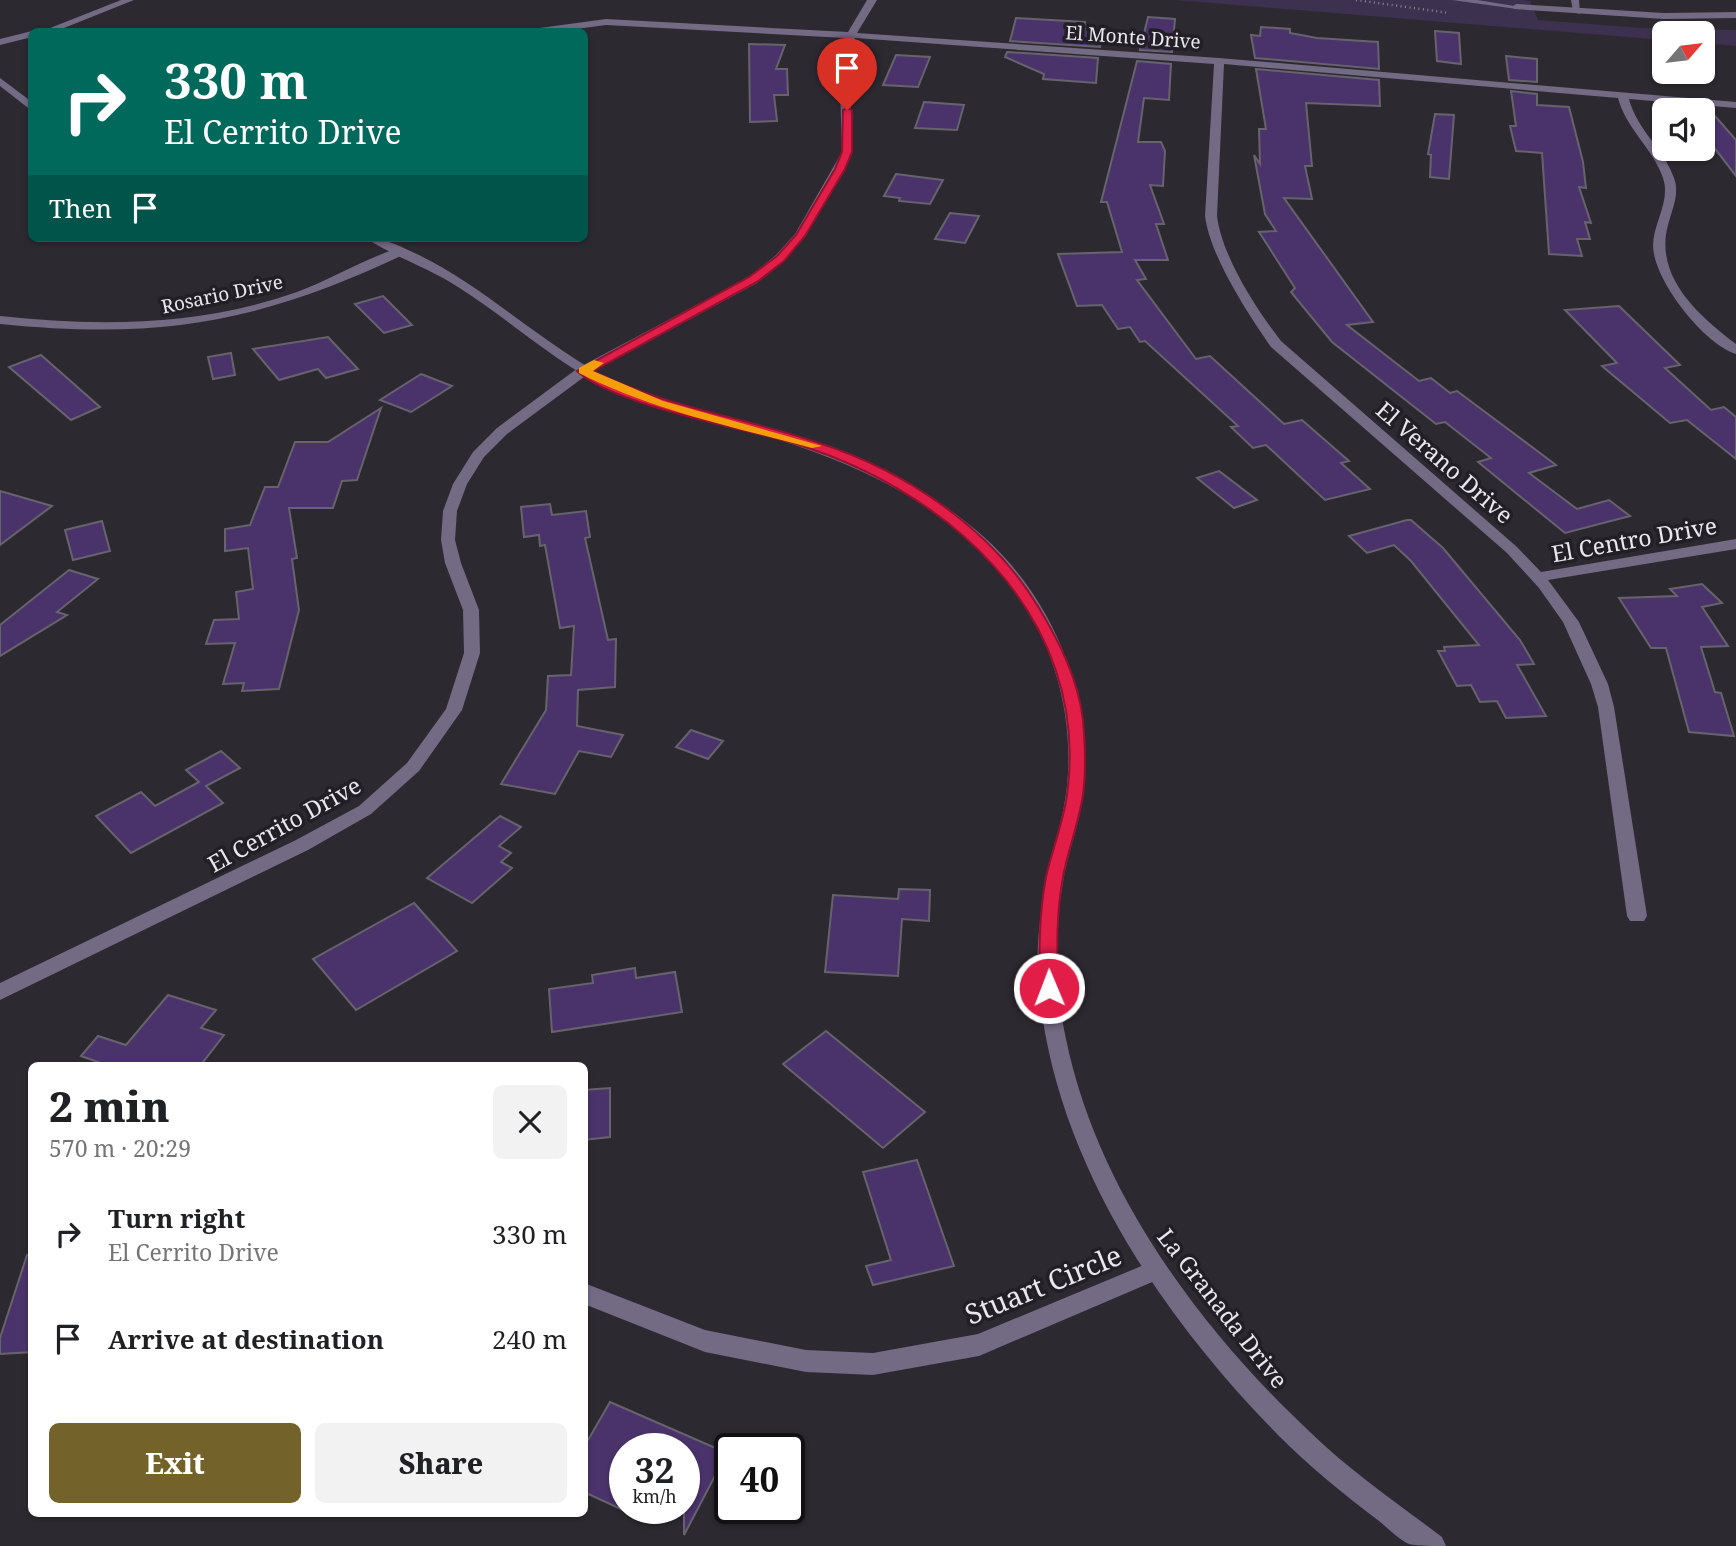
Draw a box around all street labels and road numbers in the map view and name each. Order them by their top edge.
street label: El Monte Drive [1065,19,1201,55]
street label: Rosario Drive [159,268,285,320]
street label: El Verano Drive [1370,394,1520,530]
street label: El Centro Drive [1549,509,1719,569]
street label: El Cerrito Drive [202,769,366,879]
street label: La Granada Drive [1151,1222,1295,1394]
street label: Stuart Circle [959,1235,1127,1333]

